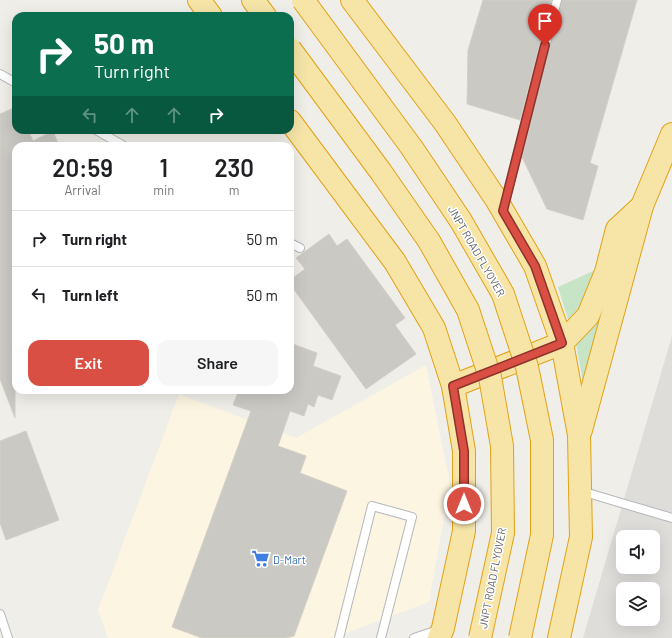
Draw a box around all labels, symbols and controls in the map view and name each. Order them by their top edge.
pin [528,4,562,45]
icon: arrive [534,10,556,32]
text: 50 m [94,26,154,60]
icon: right [28,28,80,80]
text: Turn right [94,60,170,82]
icon: left [79,104,101,126]
icon: ahead [121,104,143,126]
icon: ahead [163,104,185,126]
icon: right [205,104,227,126]
text: 20:59 [52,153,113,182]
text: 1 [159,153,168,182]
text: 230 [214,153,254,182]
text: Arrival [64,182,101,198]
text: min [153,182,174,198]
text: m [229,182,239,198]
street label: JNPT ROAD FLYOVER [446,203,508,299]
icon: right [28,228,50,250]
text: Turn right [62,230,127,248]
text: 50 m [246,230,278,248]
icon: left [28,284,50,306]
text: Turn left [62,286,118,304]
text: 50 m [246,286,278,304]
button: Exit [28,340,149,386]
button: Share [157,340,278,386]
position arrow [443,483,485,525]
street label: JNPT ROAD FLYOVER [476,526,508,630]
map controls [616,530,660,626]
button: sound [616,530,660,574]
supermarket icon: D-Mart [250,549,270,569]
place label: D-Mart [273,553,306,566]
button: layers [616,582,660,626]

